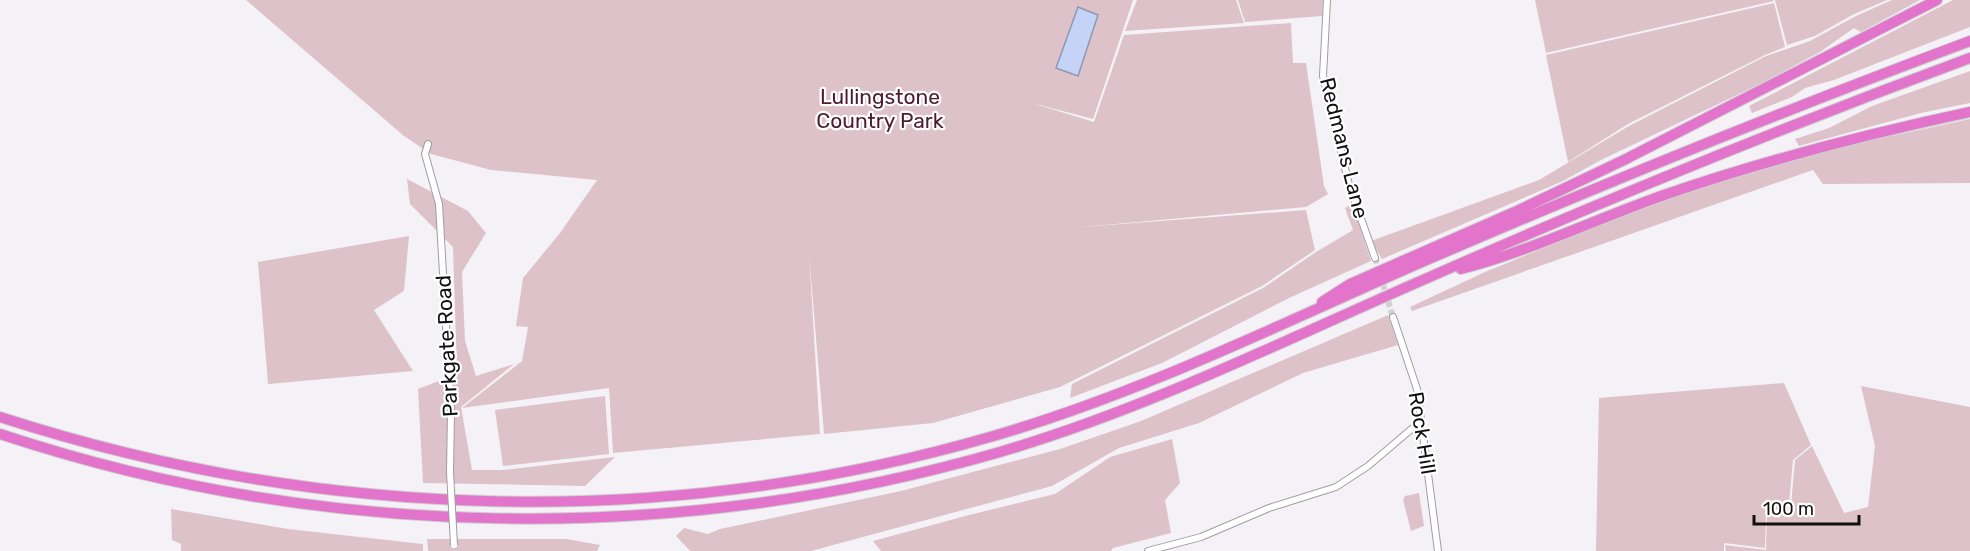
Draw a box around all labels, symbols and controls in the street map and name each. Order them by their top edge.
street label: Redmans Lane [1315,75,1374,221]
park label: Lullingstone Country Park [816,84,944,133]
street label: Parkgate Road [430,274,463,418]
street label: Rock Hill [1404,390,1441,476]
scale bar [1754,488,1859,526]
text: 100 m [1763,498,1814,520]

